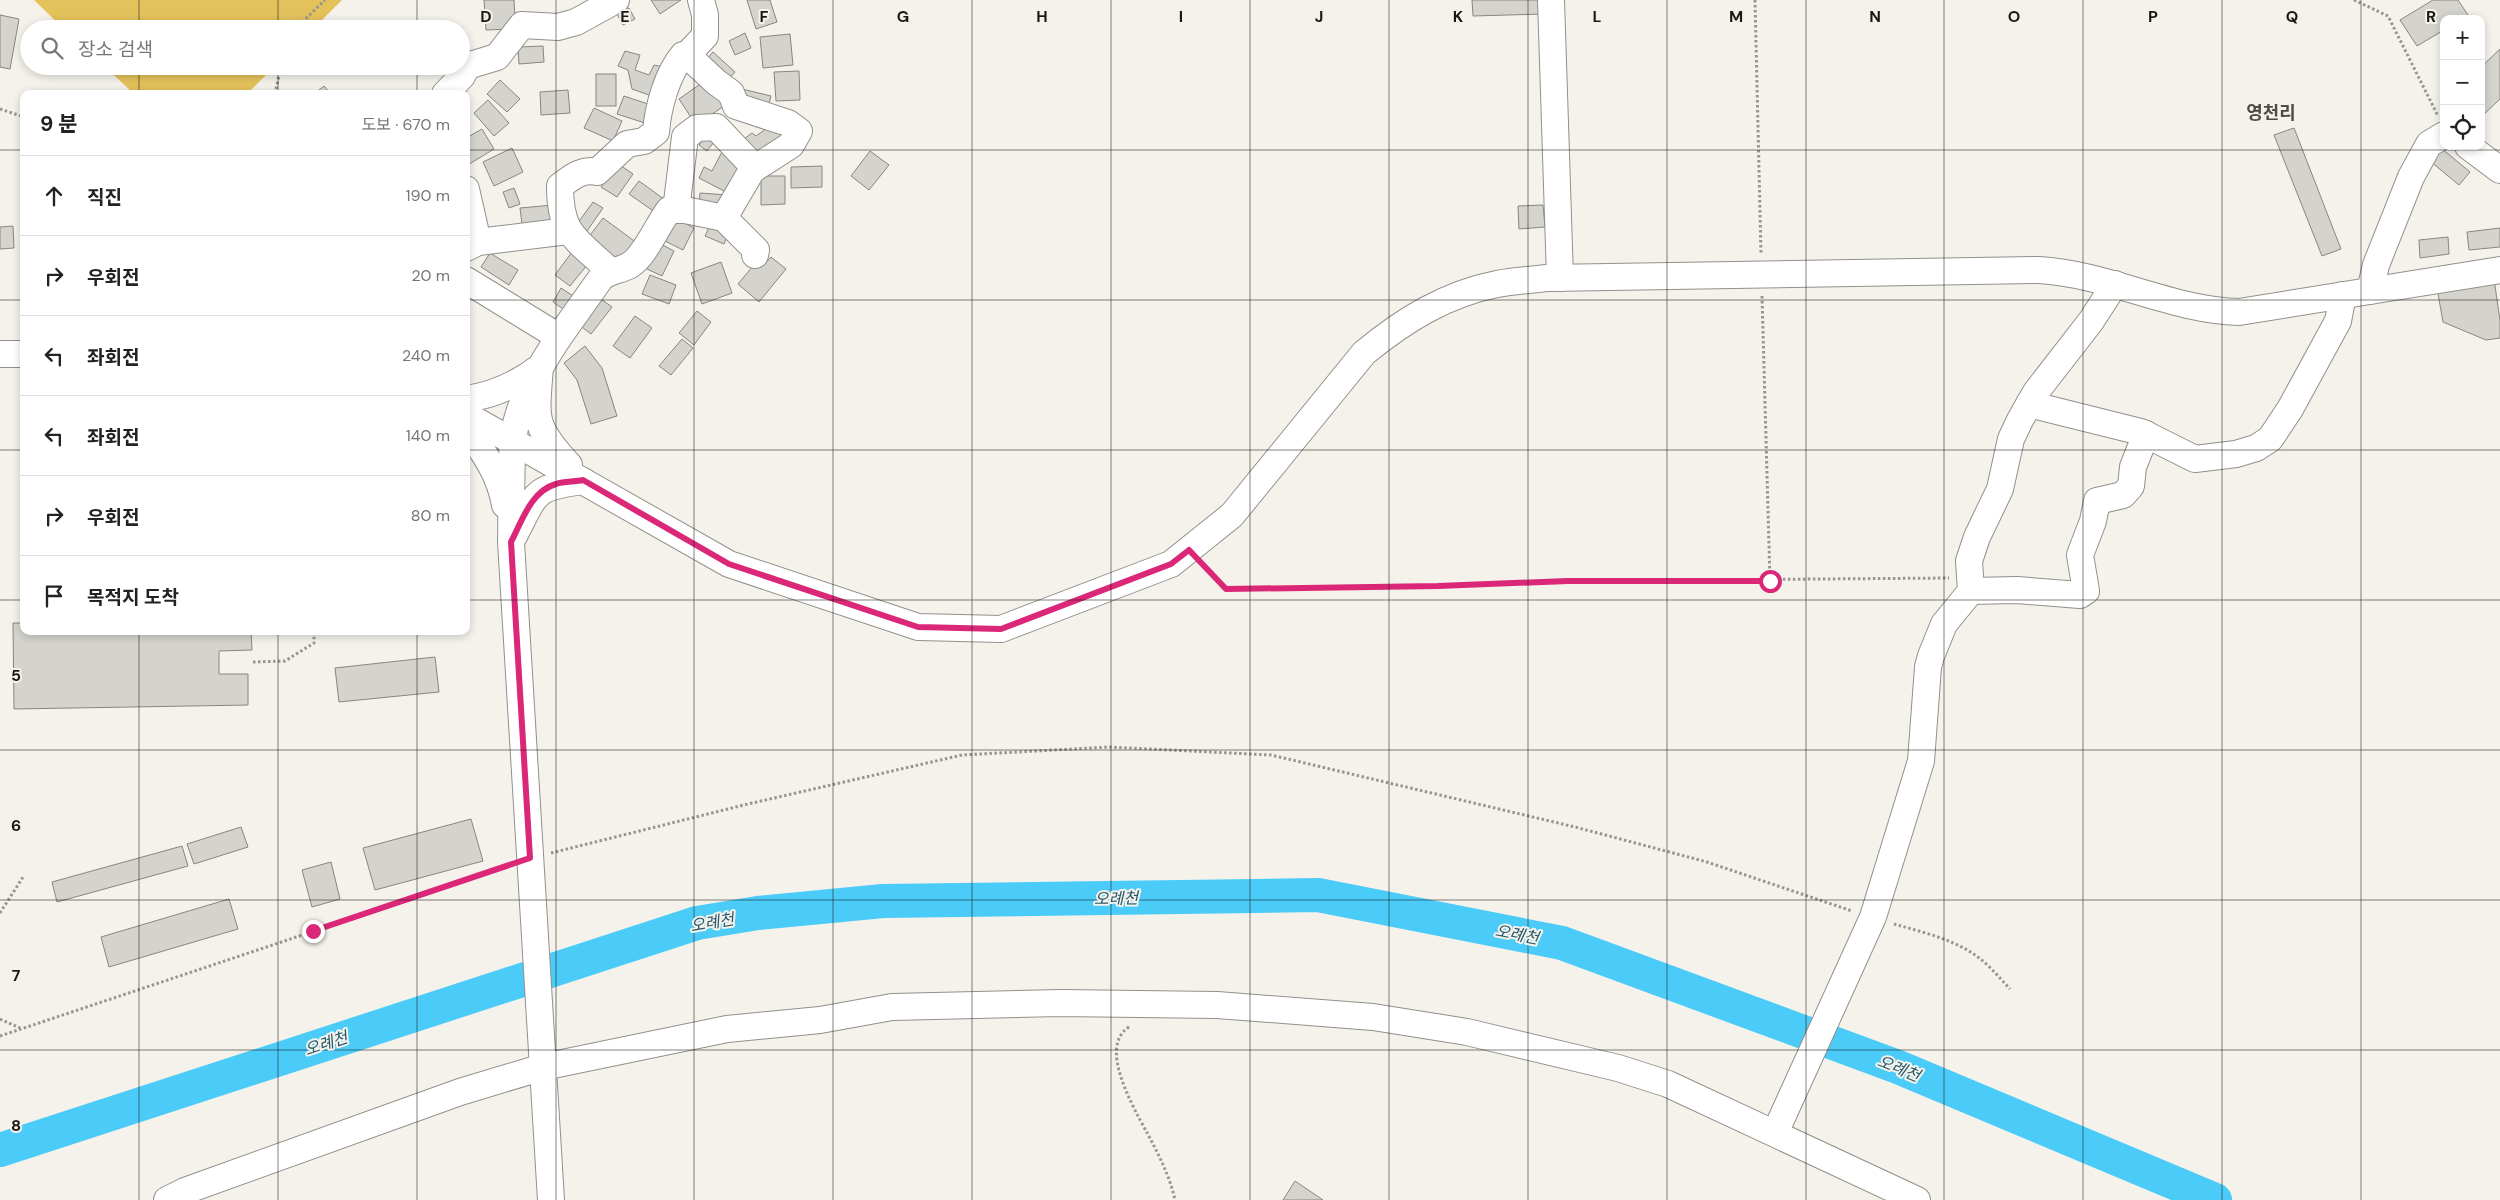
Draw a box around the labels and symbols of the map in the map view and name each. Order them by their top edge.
text: D [480,6,492,27]
text: E [620,6,630,27]
text: F [760,6,769,27]
text: G [897,6,909,27]
text: H [1036,6,1048,27]
text: I [1179,6,1183,27]
text: J [1315,6,1323,27]
text: K [1453,6,1464,27]
text: L [1593,6,1602,27]
text: M [1729,6,1743,27]
text: N [1869,6,1881,27]
text: O [2008,6,2020,27]
text: P [2148,6,2158,27]
text: Q [2286,6,2298,27]
text: R [2426,6,2436,27]
district label: 영천리 [2246,101,2296,125]
route start [1759,570,1782,593]
text: 5 [11,665,21,686]
text: 6 [11,815,21,836]
water label: 오례천 [1094,888,1141,909]
water label: 오례천 [689,908,738,937]
route end [302,920,325,943]
water label: 오례천 [1493,920,1543,949]
text: 7 [12,965,21,986]
water label: 오례천 [302,1026,353,1060]
water label: 오례천 [1874,1050,1925,1087]
text: 8 [11,1115,21,1136]

